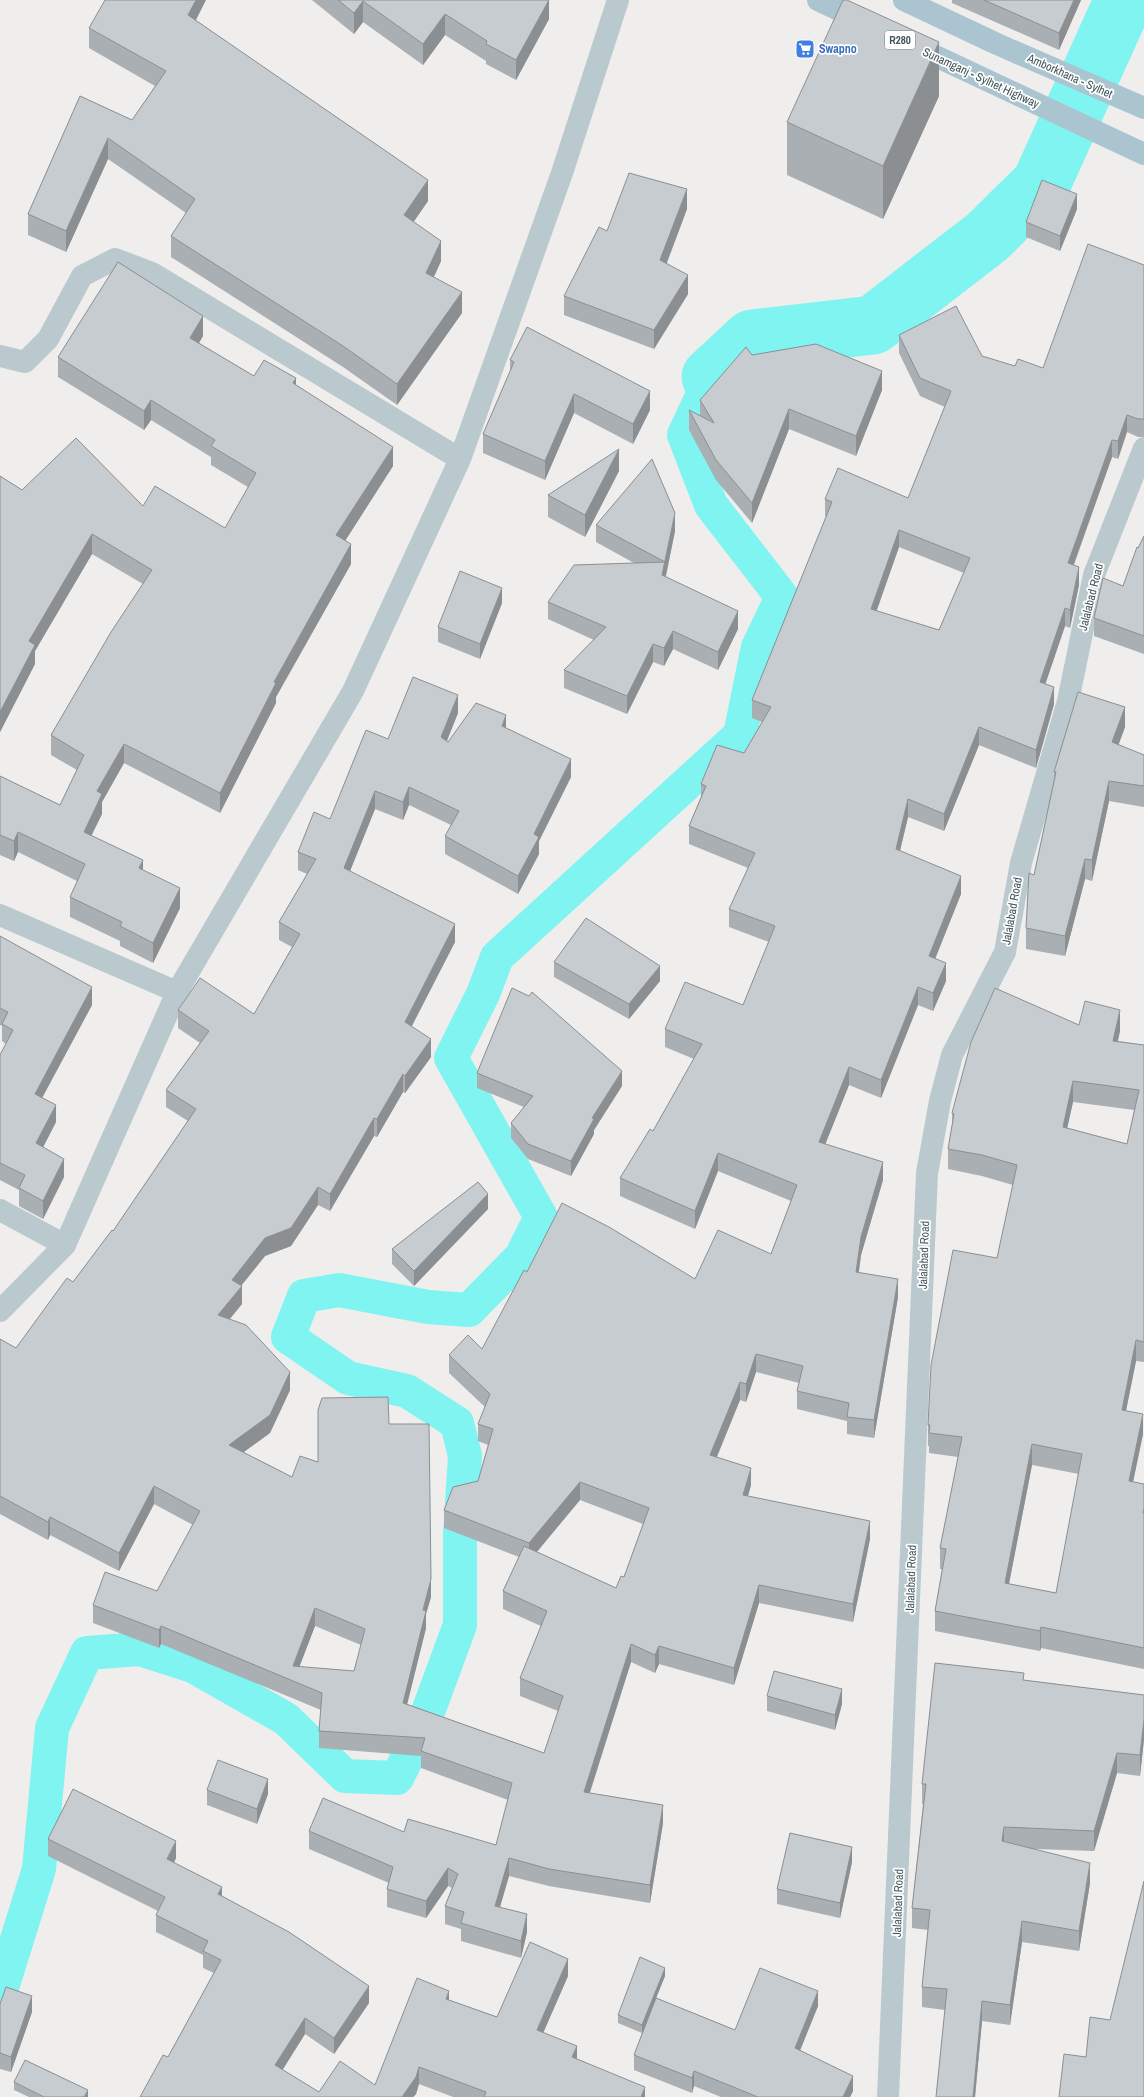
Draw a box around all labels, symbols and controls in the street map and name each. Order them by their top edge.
road number: R280 [885,31,915,49]
supermarket icon: Swapno [794,38,816,60]
place label: Swapno [819,41,857,57]
street label: Sunamganj - Sylhet Highway [920,44,1042,112]
street label: Amborkhana - Sylhet [1024,50,1115,102]
street label: Jalalabad Road [1075,562,1107,632]
street label: Jalalabad Road [998,876,1026,946]
street label: Jalalabad Road [915,1221,933,1289]
street label: Jalalabad Road [902,1545,920,1613]
street label: Jalalabad Road [889,1869,907,1937]

